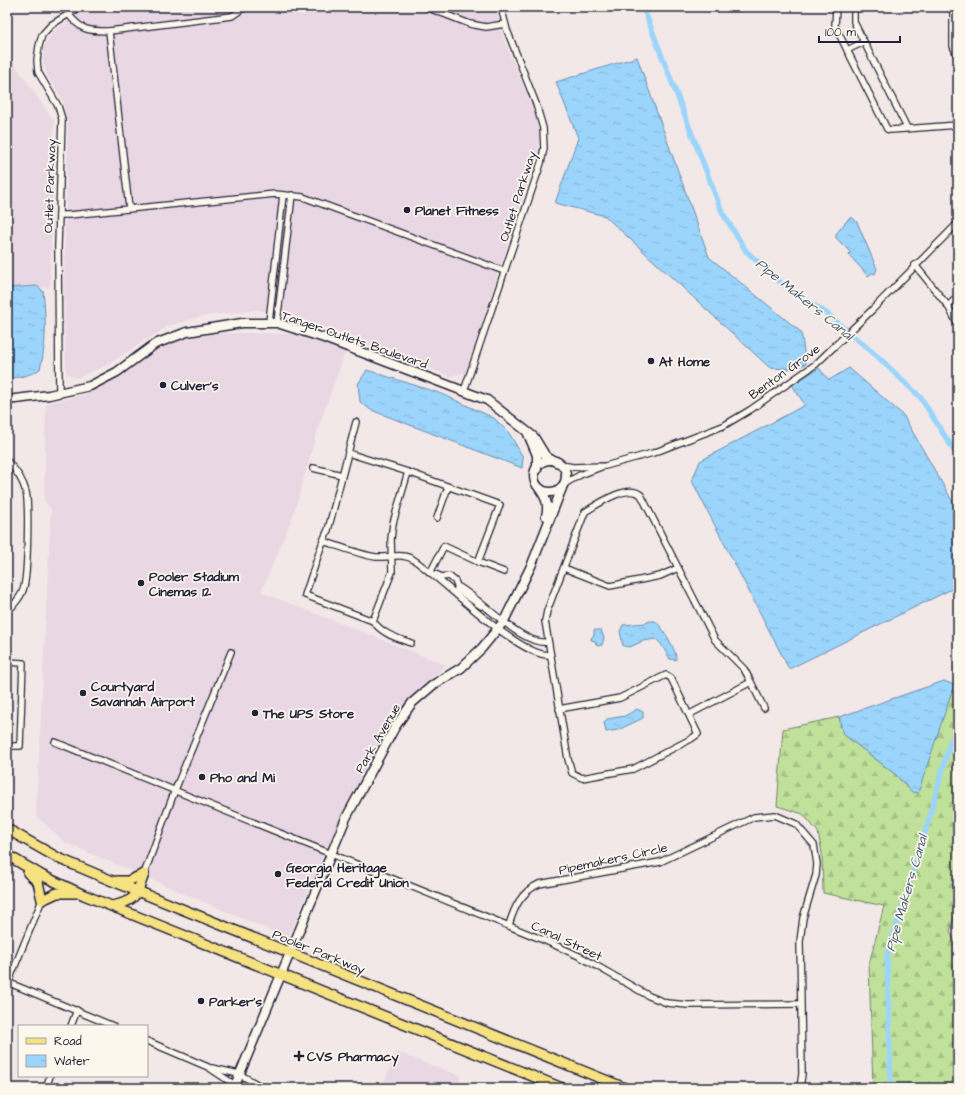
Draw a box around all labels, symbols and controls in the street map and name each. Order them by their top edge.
scale bar [819,18,900,44]
text: 100 m [825,24,856,41]
street label: Outlet Parkway [39,139,62,234]
street label: Outlet Parkway [495,149,542,244]
place label: Planet Fitness [415,202,499,220]
marker: Planet Fitness [402,205,412,215]
water label: Pipe Makers Canal [751,254,859,347]
street label: Tanger Outlets Boulevard [279,306,430,374]
street label: Benton Grove [745,340,824,404]
place label: At Home [659,353,710,371]
marker: At Home [646,356,656,366]
place label: Culver's [171,377,219,395]
marker: Culver's [158,380,168,390]
place label: Pooler Stadium Cinemas 12 [149,568,240,601]
marker: Pooler Stadium Cinemas 12 [136,578,146,588]
place label: Courtyard Savannah Airport [90,678,196,712]
marker: Courtyard Savannah Airport [78,688,88,698]
street label: Park Avenue [351,700,405,777]
place label: The UPS Store [262,705,354,723]
marker: The UPS Store [250,708,260,718]
place label: Pho and Mi [210,769,276,787]
marker: Pho and Mi [197,772,207,782]
water label: Pipe Makers Canal [881,831,934,954]
street label: Pipemakers Circle [557,839,669,879]
place label: Georgia Heritage Federal Credit Union [286,859,409,892]
marker: Georgia Heritage Federal Credit Union [273,869,283,879]
street label: Canal Street [528,917,606,965]
street label: Pooler Parkway [269,925,368,980]
place label: Parker's [209,993,262,1011]
marker: Parker's [196,996,206,1006]
legend [18,1025,148,1077]
text: Road [54,1033,82,1050]
place label: CVS Pharmacy [307,1048,399,1067]
marker: CVS Pharmacy [294,1051,304,1061]
text: Water [54,1053,90,1070]

